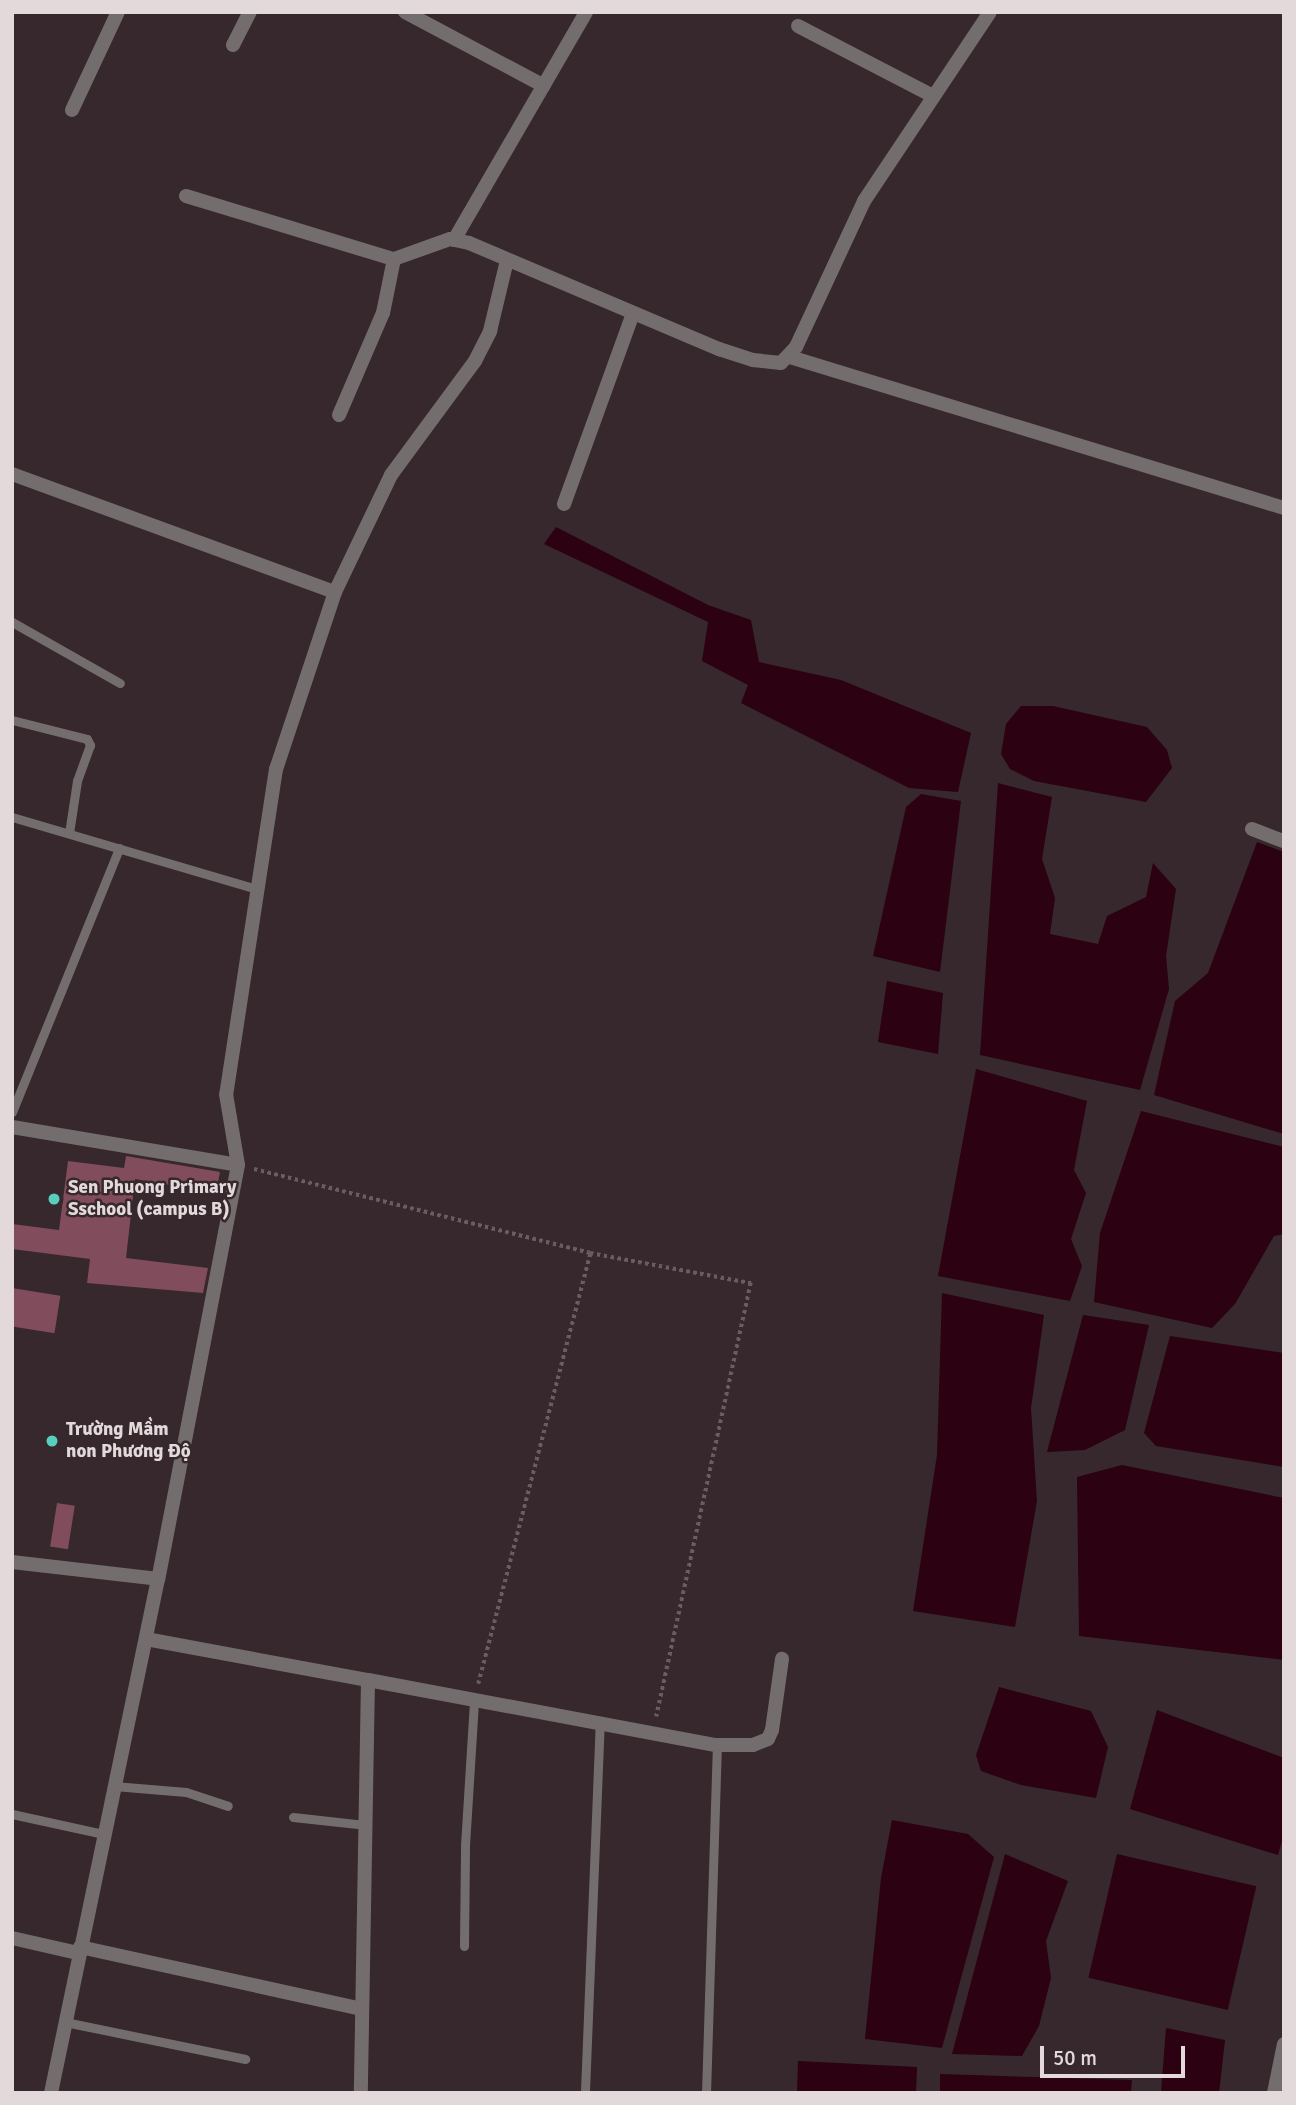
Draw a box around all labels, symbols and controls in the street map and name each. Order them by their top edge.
place label: Sen Phuong Primary Sschool (campus B) [68,1177,236,1221]
marker: Sen Phuong Primary Sschool (campus B) [46,1191,62,1207]
place label: Trường Mầm non Phương Độ [66,1419,191,1463]
marker: Trường Mầm non Phương Độ [44,1433,60,1449]
scale bar [1044,2032,1189,2076]
text: 50 m [1053,2045,1097,2071]

